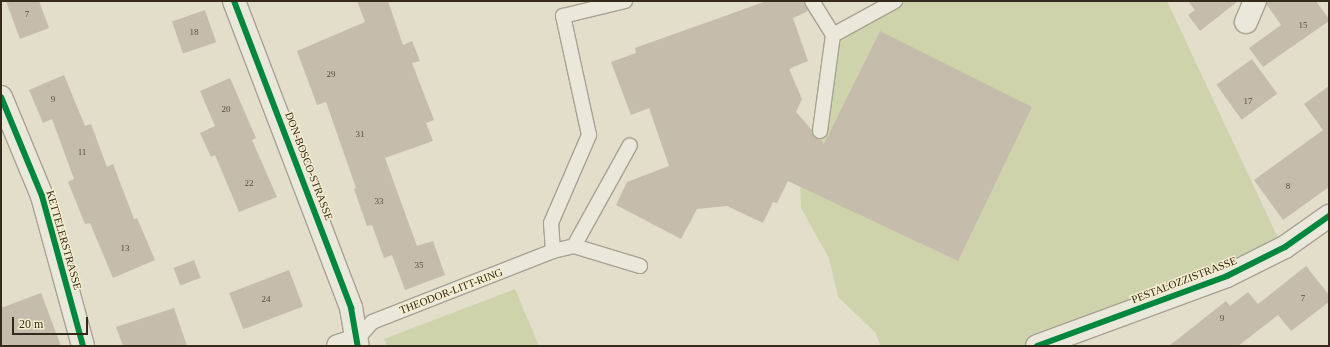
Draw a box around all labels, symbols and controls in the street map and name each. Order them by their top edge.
house number: 7 [25,9,29,19]
house number: 15 [1298,20,1308,30]
house number: 18 [190,27,198,37]
house number: 29 [326,69,336,79]
house number: 9 [51,94,55,104]
house number: 17 [1244,96,1252,106]
house number: 20 [222,104,230,114]
street label: DON-BOSCO-STRASSE [282,110,336,222]
house number: 31 [356,129,364,139]
house number: 11 [78,147,86,157]
house number: 22 [244,178,254,188]
house number: 8 [1286,181,1290,191]
street label: KETTELERSTRASSE [44,189,84,291]
house number: 33 [374,196,384,206]
house number: 13 [120,243,130,253]
street label: PESTALOZZISTRASSE [1130,254,1238,306]
house number: 35 [414,260,424,270]
street label: THEODOR-LITT-RING [397,265,505,317]
house number: 7 [1301,293,1305,303]
house number: 24 [262,294,270,304]
scale bar [14,309,90,335]
house number: 9 [1220,313,1224,323]
text: 20 m [19,317,43,331]

